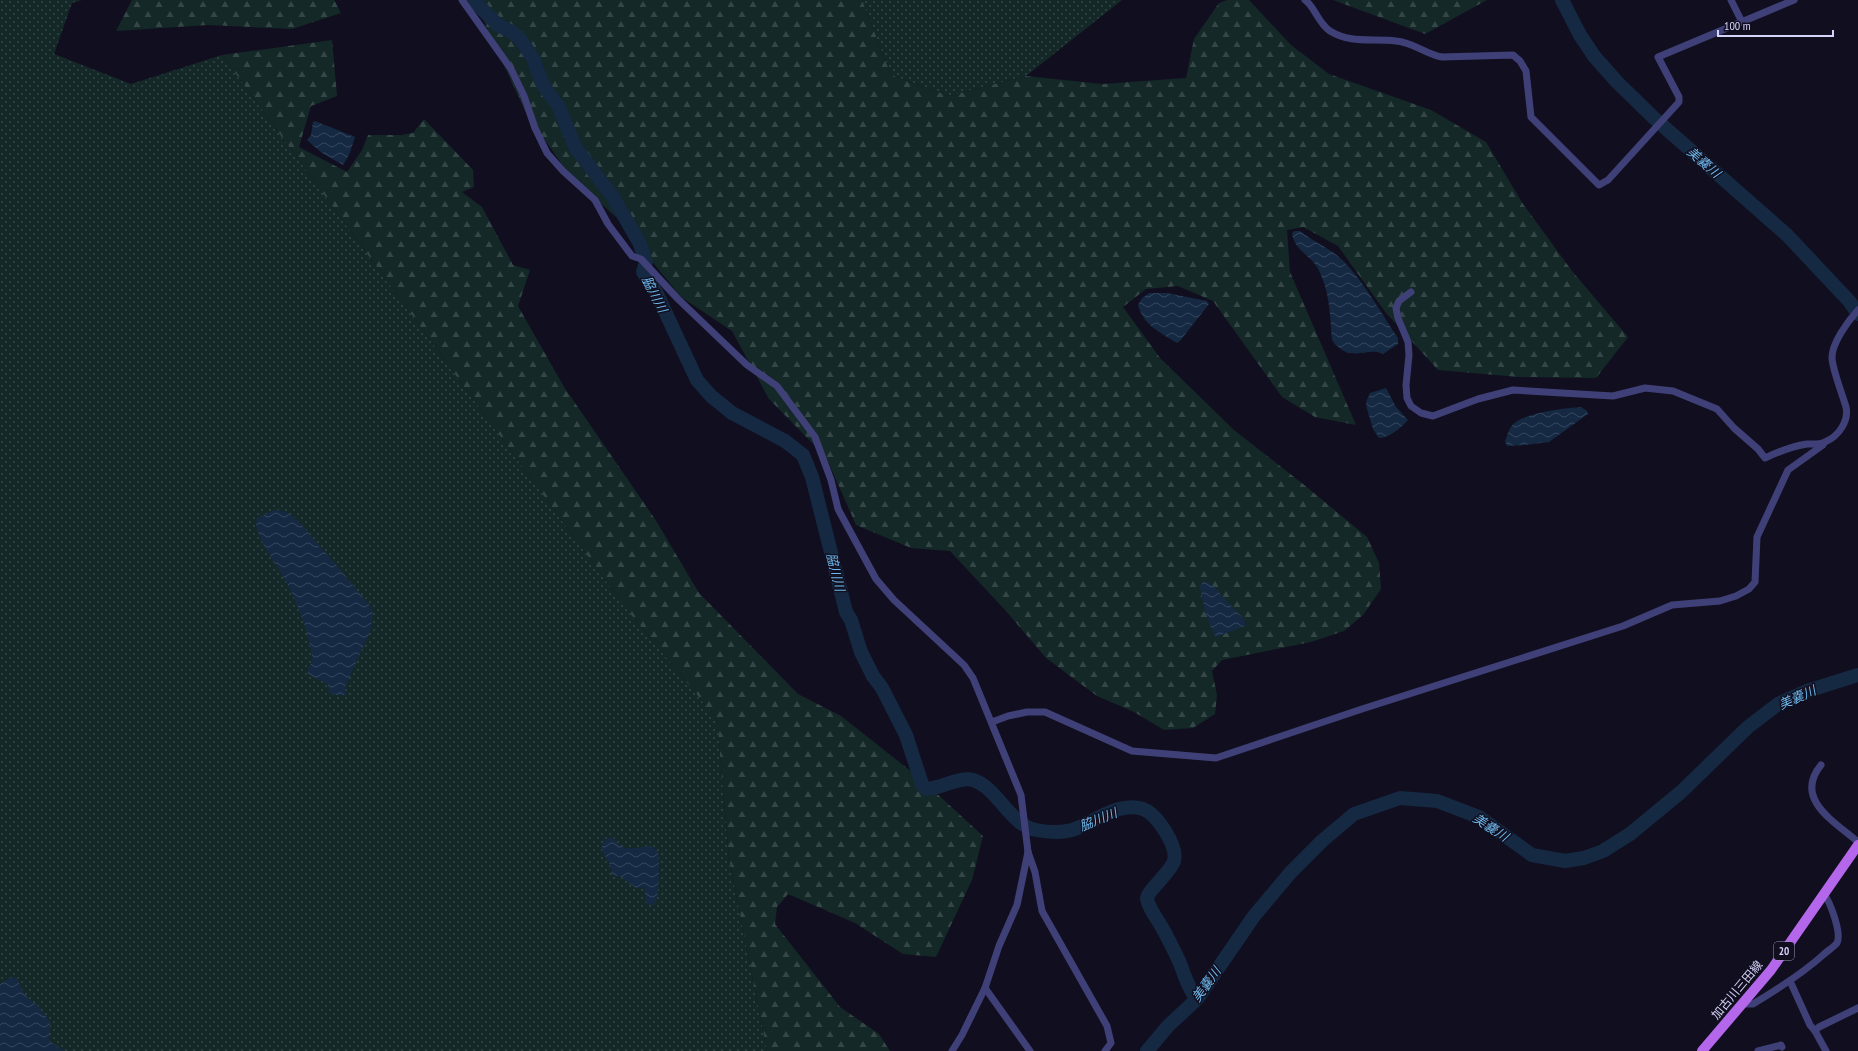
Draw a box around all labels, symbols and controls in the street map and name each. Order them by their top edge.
scale bar [1718,12,1833,38]
text: 100 m [1724,18,1751,33]
water label: 美嚢川 [1683,143,1725,183]
water label: 脇川川 [638,273,672,317]
water label: 脇川川 [823,551,849,595]
water label: 美嚢川 [1776,681,1820,713]
water label: 脇川川 [1077,804,1121,835]
water label: 美嚢川 [1470,810,1513,846]
road number: 20 [1774,942,1794,960]
street label: 加古川三田線 [1708,957,1766,1022]
water label: 美嚢川 [1188,962,1226,1005]

